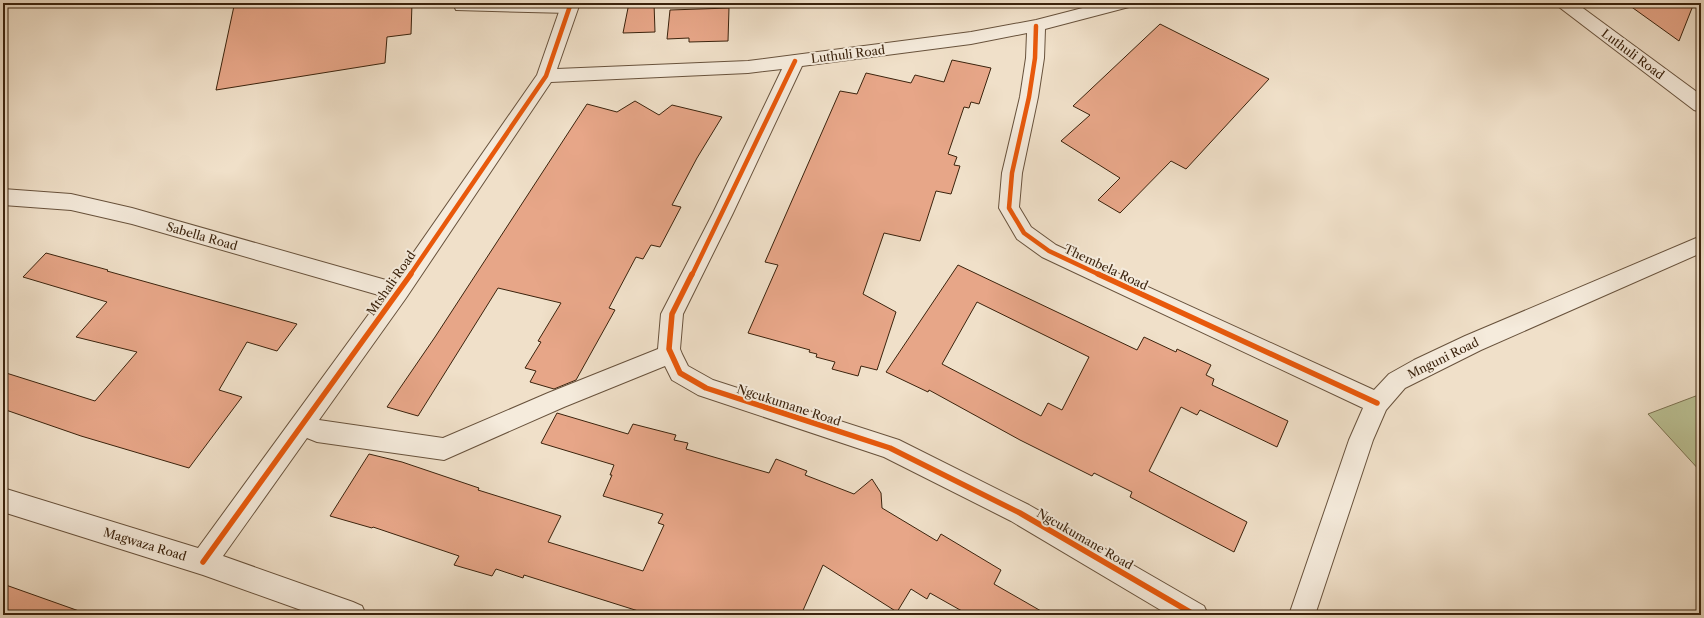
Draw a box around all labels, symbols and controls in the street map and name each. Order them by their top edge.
street label: Luthuli Road [1599,26,1668,83]
street label: Luthuli Road [810,42,887,66]
street label: Sabella Road [165,219,240,254]
street label: Thembela Road [1062,241,1151,293]
street label: Mtshali Road [363,247,419,318]
street label: Mnguni Road [1405,334,1482,382]
street label: Ngcukumane Road [735,381,844,429]
street label: Ngcukumane Road [1034,505,1136,573]
street label: Magwaza Road [102,524,189,564]

